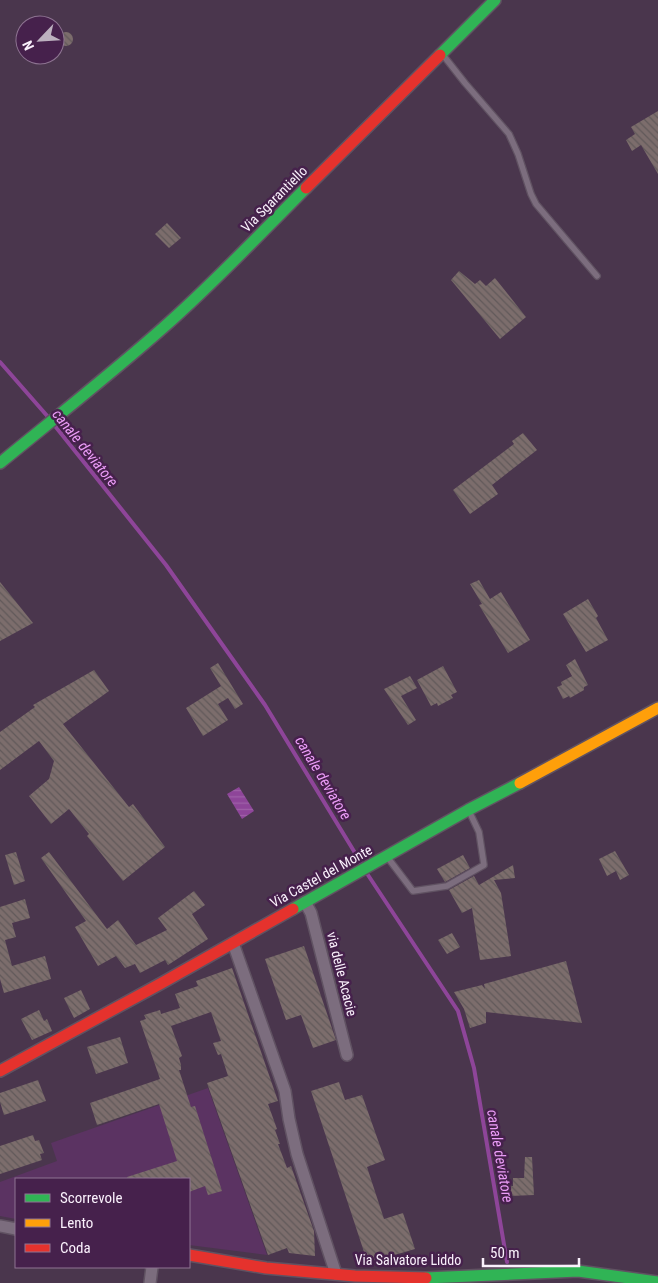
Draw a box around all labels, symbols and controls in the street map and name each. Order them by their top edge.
north arrow [15,15,65,65]
text: N [19,38,37,53]
street label: Via Sgarantiello [238,163,310,235]
water label: canale deviatore [48,406,122,490]
water label: canale deviatore [291,733,355,823]
street label: Via Castel del Monte [267,841,375,911]
street label: via delle Acacie [324,930,360,1018]
water label: canale deviatore [483,1108,517,1204]
legend [15,1178,190,1268]
text: Scorrevole [60,1189,122,1207]
text: Lento [60,1214,93,1232]
scale bar [483,1236,579,1268]
text: Coda [60,1239,91,1257]
text: 50 m [490,1244,520,1262]
street label: Via Salvatore Liddo [355,1252,461,1268]

